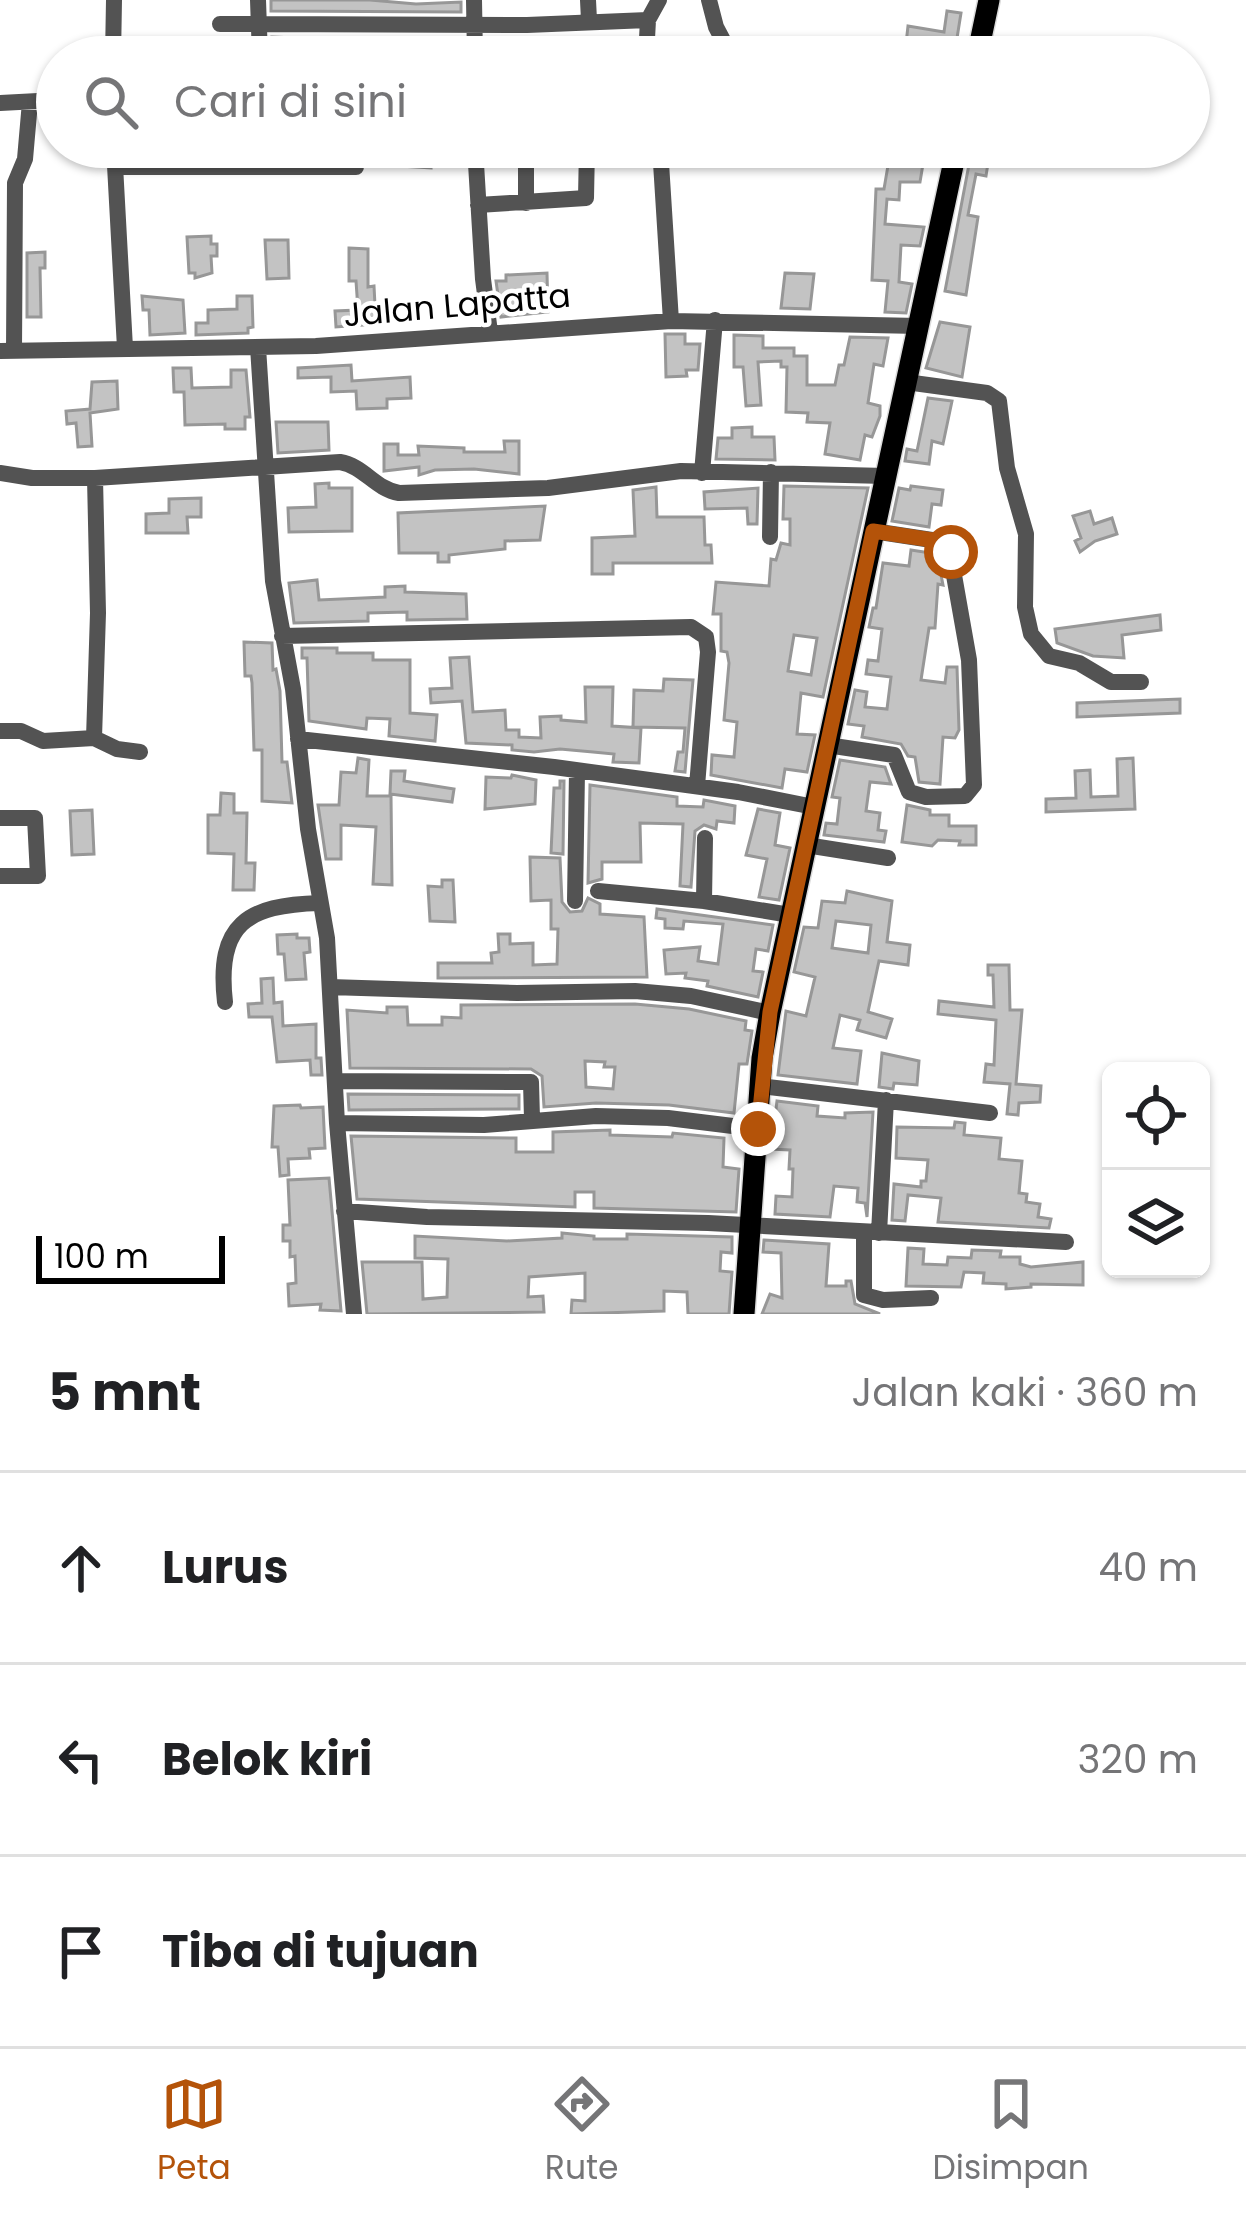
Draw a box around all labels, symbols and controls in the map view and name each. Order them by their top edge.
search box [36,36,1210,168]
icon: search [78,69,144,135]
text: Cari di sini [174,70,407,133]
street label: Jalan Lapatta [342,272,572,338]
route start [924,525,978,579]
map controls [1102,1062,1210,1278]
button: locate [1102,1062,1210,1170]
route end [731,1102,785,1156]
button: layers [1102,1170,1210,1278]
scale bar [36,1230,225,1283]
text: 100 m [54,1233,149,1280]
text: 5 mnt [48,1356,201,1428]
text: Jalan kaki · 360 m [852,1365,1198,1420]
icon: ahead [48,1535,114,1601]
text: Lurus [162,1536,289,1599]
text: 40 m [1098,1540,1198,1595]
icon: left [48,1727,114,1793]
text: Belok kiri [162,1728,372,1791]
text: 320 m [1078,1732,1198,1787]
icon: arrive [48,1919,114,1985]
text: Tiba di tujuan [162,1920,479,1983]
tab: Peta [157,2071,231,2193]
tab: Rute [545,2071,619,2193]
tab: Disimpan [932,2071,1089,2193]

